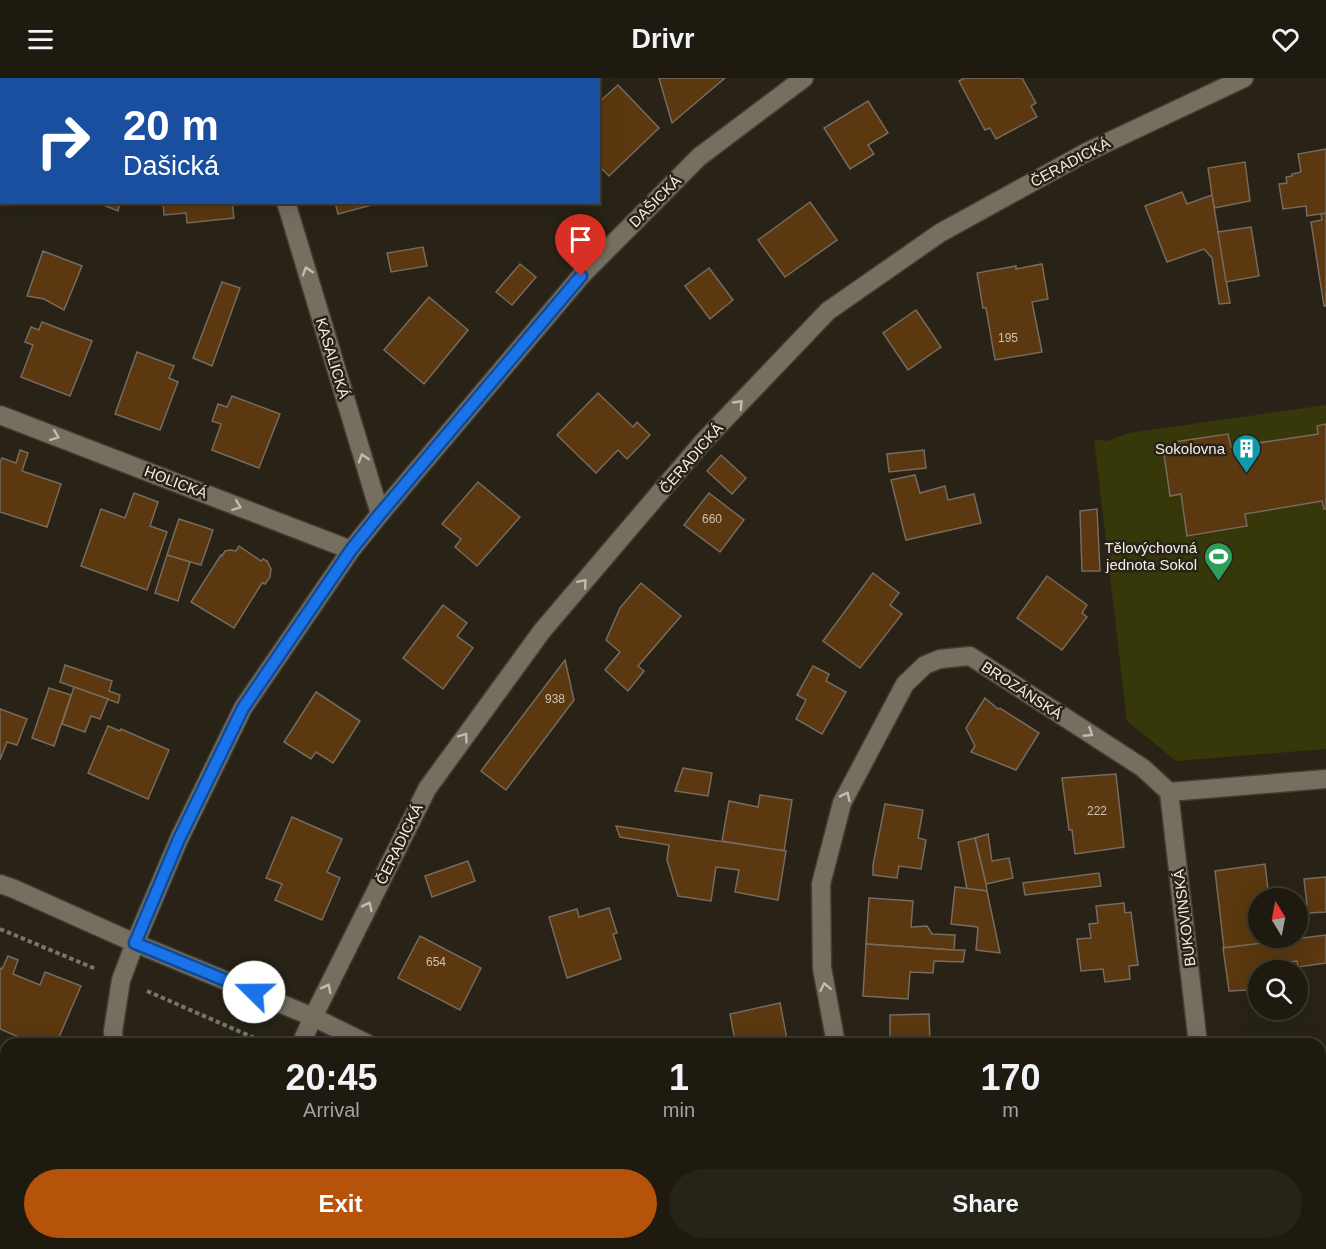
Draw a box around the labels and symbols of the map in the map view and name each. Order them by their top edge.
street label: ČERADICKÁ [1027,134,1113,190]
street label: DAŠICKÁ [626,172,684,230]
pin [555,214,606,276]
one-way arrow [302,266,314,277]
street label: KASALICKÁ [313,316,353,400]
house number: 195 [998,331,1018,345]
one-way arrow [732,401,743,411]
street label: ČERADICKÁ [656,419,726,497]
one-way arrow [49,428,59,441]
building icon: Sokolovna [1230,432,1262,474]
place label: Sokolovna [1155,440,1226,457]
one-way arrow [358,453,370,464]
street label: HOLICKÁ [142,462,210,502]
one-way arrow [230,499,241,511]
house number: 660 [702,512,722,526]
place label: Tělovýchovná jednota Sokol [1104,539,1198,573]
sports icon: Tělovýchovná jednota Sokol [1202,540,1234,582]
one-way arrow [576,579,587,590]
street label: BROZÁNSKÁ [979,658,1065,722]
house number: 938 [545,692,565,706]
one-way arrow [1082,726,1093,737]
one-way arrow [457,733,468,744]
one-way arrow [839,791,850,802]
street label: ČERADICKÁ [372,801,426,887]
house number: 222 [1087,804,1107,818]
street label: BUKOVINSKÁ [1170,869,1198,967]
north arrow [1248,888,1308,948]
one-way arrow [361,902,372,913]
house number: 654 [426,955,446,969]
position arrow [222,960,286,1024]
one-way arrow [819,982,832,992]
one-way arrow [320,983,332,994]

